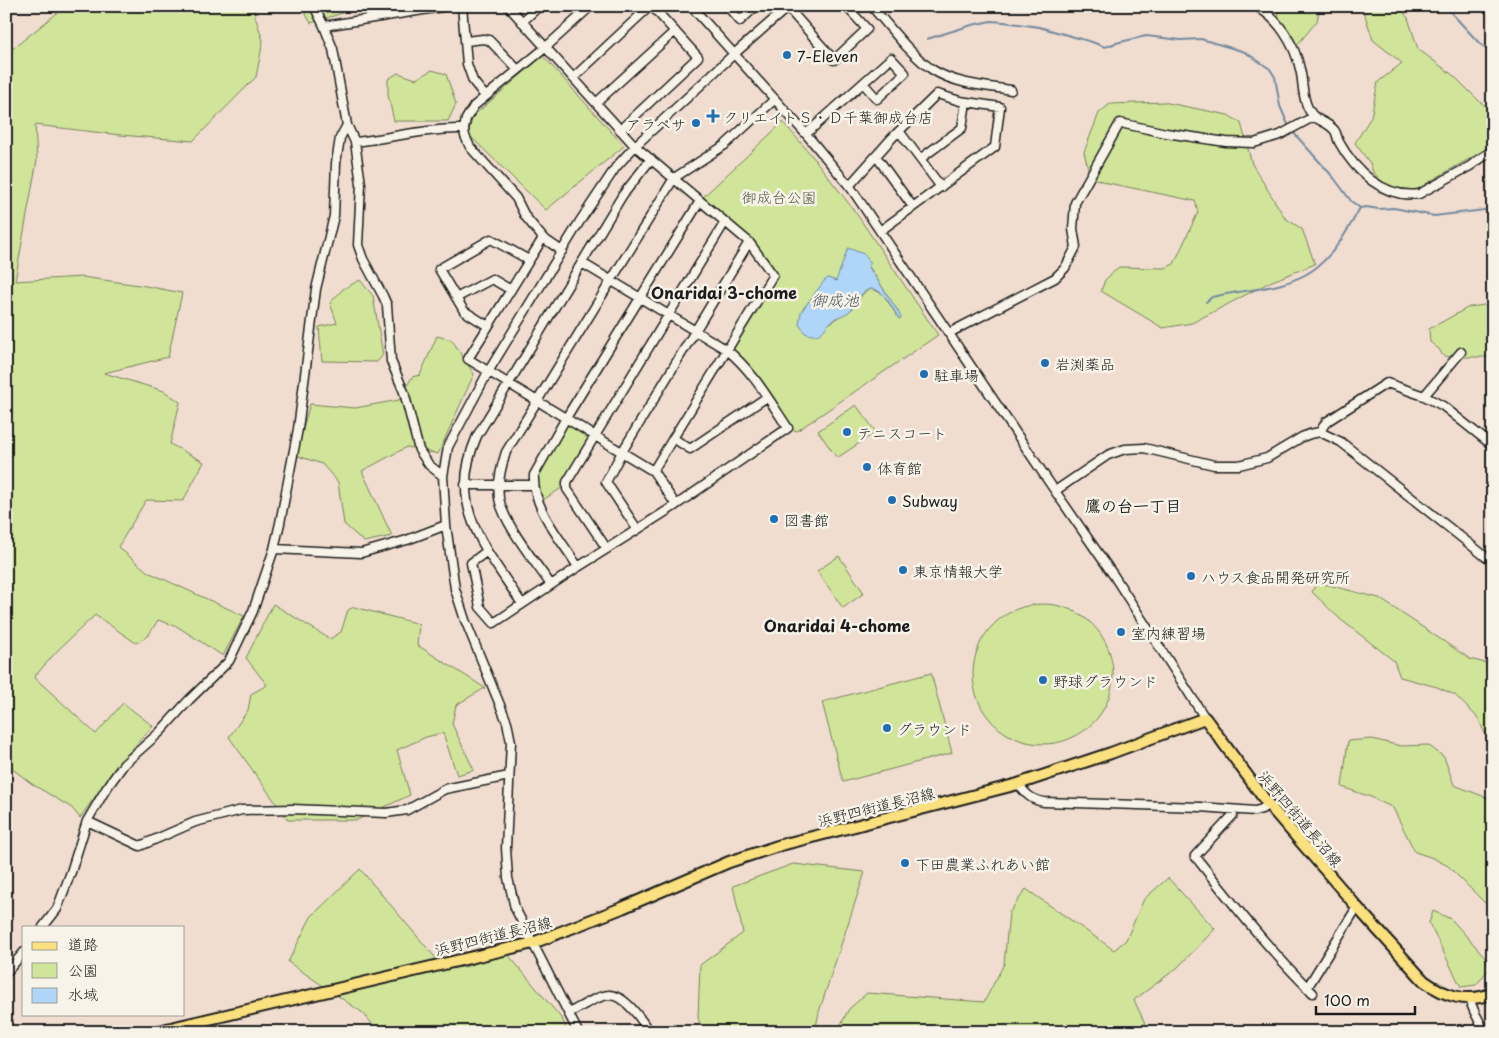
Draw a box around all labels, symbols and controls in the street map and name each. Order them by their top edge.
place label: 7-Eleven [797,44,858,67]
marker: 7-Eleven [781,49,793,61]
place label: クリエイトＳ・Ｄ千葉御成台店 [723,105,933,128]
marker: クリエイトＳ・Ｄ千葉御成台店 [707,110,719,122]
place label: アラペサ [626,112,686,135]
marker: アラペサ [690,117,702,129]
park label: 御成台公園 [741,185,817,208]
district label: Onaridai 3-chome [651,280,797,304]
water label: 御成池 [811,287,860,311]
place label: 岩渕薬品 [1055,352,1115,375]
marker: 岩渕薬品 [1039,357,1051,369]
place label: 駐車場 [934,363,979,386]
marker: 駐車場 [918,368,930,380]
place label: テニスコート [857,421,947,444]
marker: テニスコート [841,426,853,438]
place label: 体育館 [877,456,922,479]
marker: 体育館 [861,461,873,473]
place label: Subway [902,489,958,512]
district label: 鷹の台一丁目 [1085,493,1181,517]
marker: Subway [886,494,898,506]
place label: 図書館 [784,508,829,531]
marker: 図書館 [768,513,780,525]
place label: 東京情報大学 [913,559,1003,582]
marker: 東京情報大学 [897,564,909,576]
place label: ハウス食品開発研究所 [1201,565,1350,588]
marker: ハウス食品開発研究所 [1185,570,1197,582]
district label: Onaridai 4-chome [764,613,911,637]
place label: 室内練習場 [1131,621,1206,644]
marker: 室内練習場 [1115,626,1127,638]
place label: 野球グラウンド [1053,669,1158,692]
marker: 野球グラウンド [1037,674,1049,686]
place label: グラウンド [897,717,972,740]
marker: グラウンド [881,722,893,734]
street label: 浜野四街道長沼線 [1254,765,1348,871]
street label: 浜野四街道長沼線 [815,780,937,832]
place label: 下田農業ふれあい館 [915,852,1050,875]
marker: 下田農業ふれあい館 [899,857,911,869]
street label: 浜野四街道長沼線 [432,909,554,961]
legend [22,926,185,1016]
text: 道路 [68,932,98,955]
text: 公園 [68,958,98,981]
text: 水域 [68,982,98,1005]
scale bar [1316,983,1415,1015]
text: 100 m [1324,988,1370,1011]

